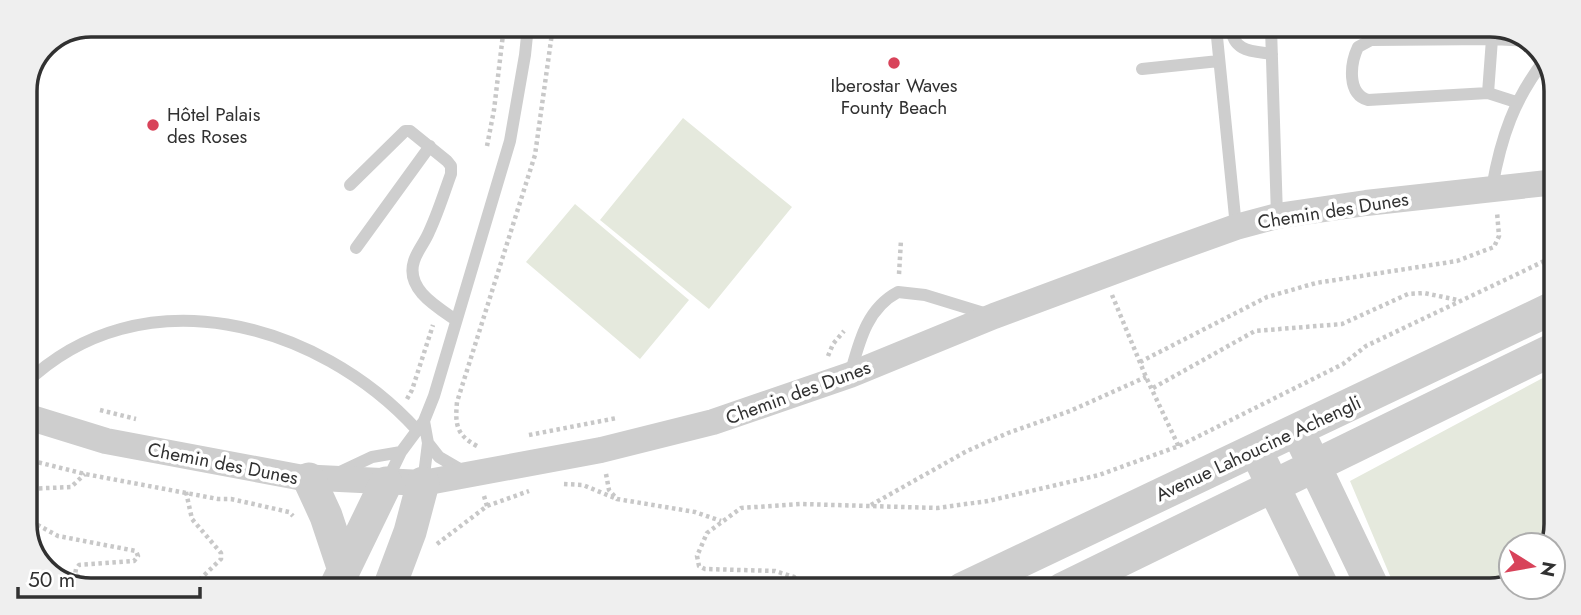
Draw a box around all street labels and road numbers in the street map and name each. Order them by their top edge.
street label: Chemin des Dunes [1256,185,1411,236]
street label: Chemin des Dunes [722,354,875,431]
street label: Avenue Lahoucine Achengli [1151,389,1365,508]
street label: Chemin des Dunes [145,436,301,491]

